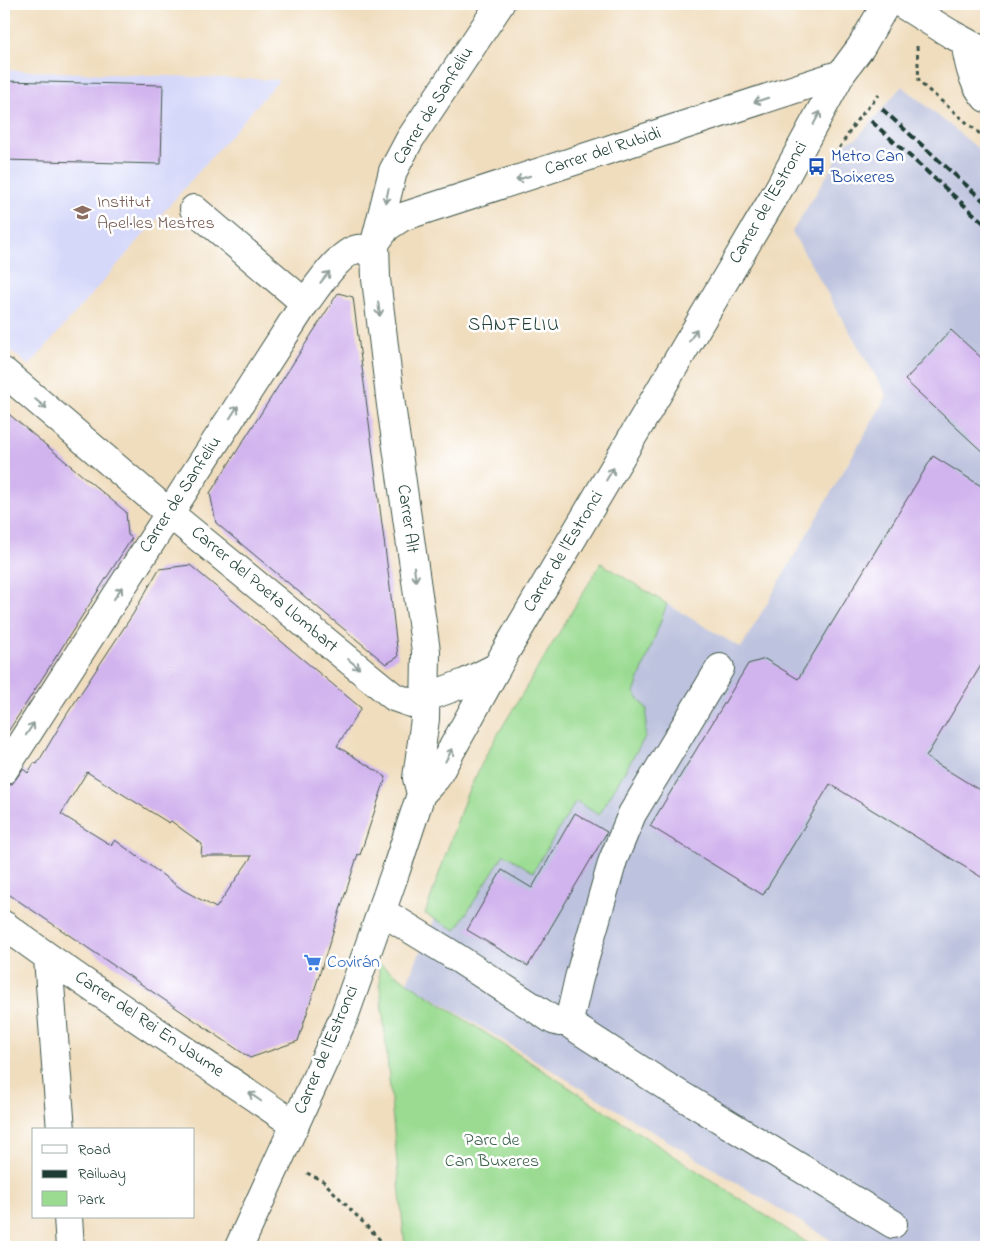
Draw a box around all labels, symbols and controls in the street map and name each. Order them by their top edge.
street label: Carrer de Sanfeliu [387,42,481,170]
one-way arrow [754,96,770,106]
one-way arrow [813,111,822,126]
street label: Carrer del Rubidi [541,121,665,183]
street label: Carrer de l'Estronci [723,137,815,269]
place label: Metro Can Boixeres [830,144,904,191]
bus stop icon: Metro Can Boixeres [807,157,827,177]
one-way arrow [516,173,532,183]
one-way arrow [382,187,391,203]
place label: Institut Apel·les Mestres [97,190,215,237]
school or university icon: Institut Apel·les Mestres [73,203,93,223]
one-way arrow [319,271,330,284]
one-way arrow [374,301,384,317]
district label: SANFELIU [468,312,560,339]
one-way arrow [688,328,698,342]
one-way arrow [34,398,47,409]
one-way arrow [230,405,240,419]
street label: Carrer de Sanfeliu [133,431,229,559]
one-way arrow [606,468,616,482]
street label: Carrer Alt [389,483,425,555]
street label: Carrer de l'Estronci [517,486,611,618]
street label: Carrer del Poeta Llombart [185,520,343,660]
one-way arrow [411,566,421,582]
one-way arrow [114,586,124,600]
one-way arrow [347,659,360,670]
one-way arrow [25,722,35,736]
one-way arrow [444,747,454,762]
place label: Covirán [327,950,380,976]
supermarket icon: Covirán [303,953,323,973]
street label: Carrer del Rei En Jaume [69,965,230,1085]
street label: Carrer de l'Estronci [288,982,366,1118]
one-way arrow [248,1092,262,1102]
legend [32,1128,195,1218]
park label: Parc de Can Buxeres [445,1128,539,1175]
text: Road [78,1139,111,1161]
text: Railway [78,1163,126,1186]
text: Park [78,1189,106,1211]

